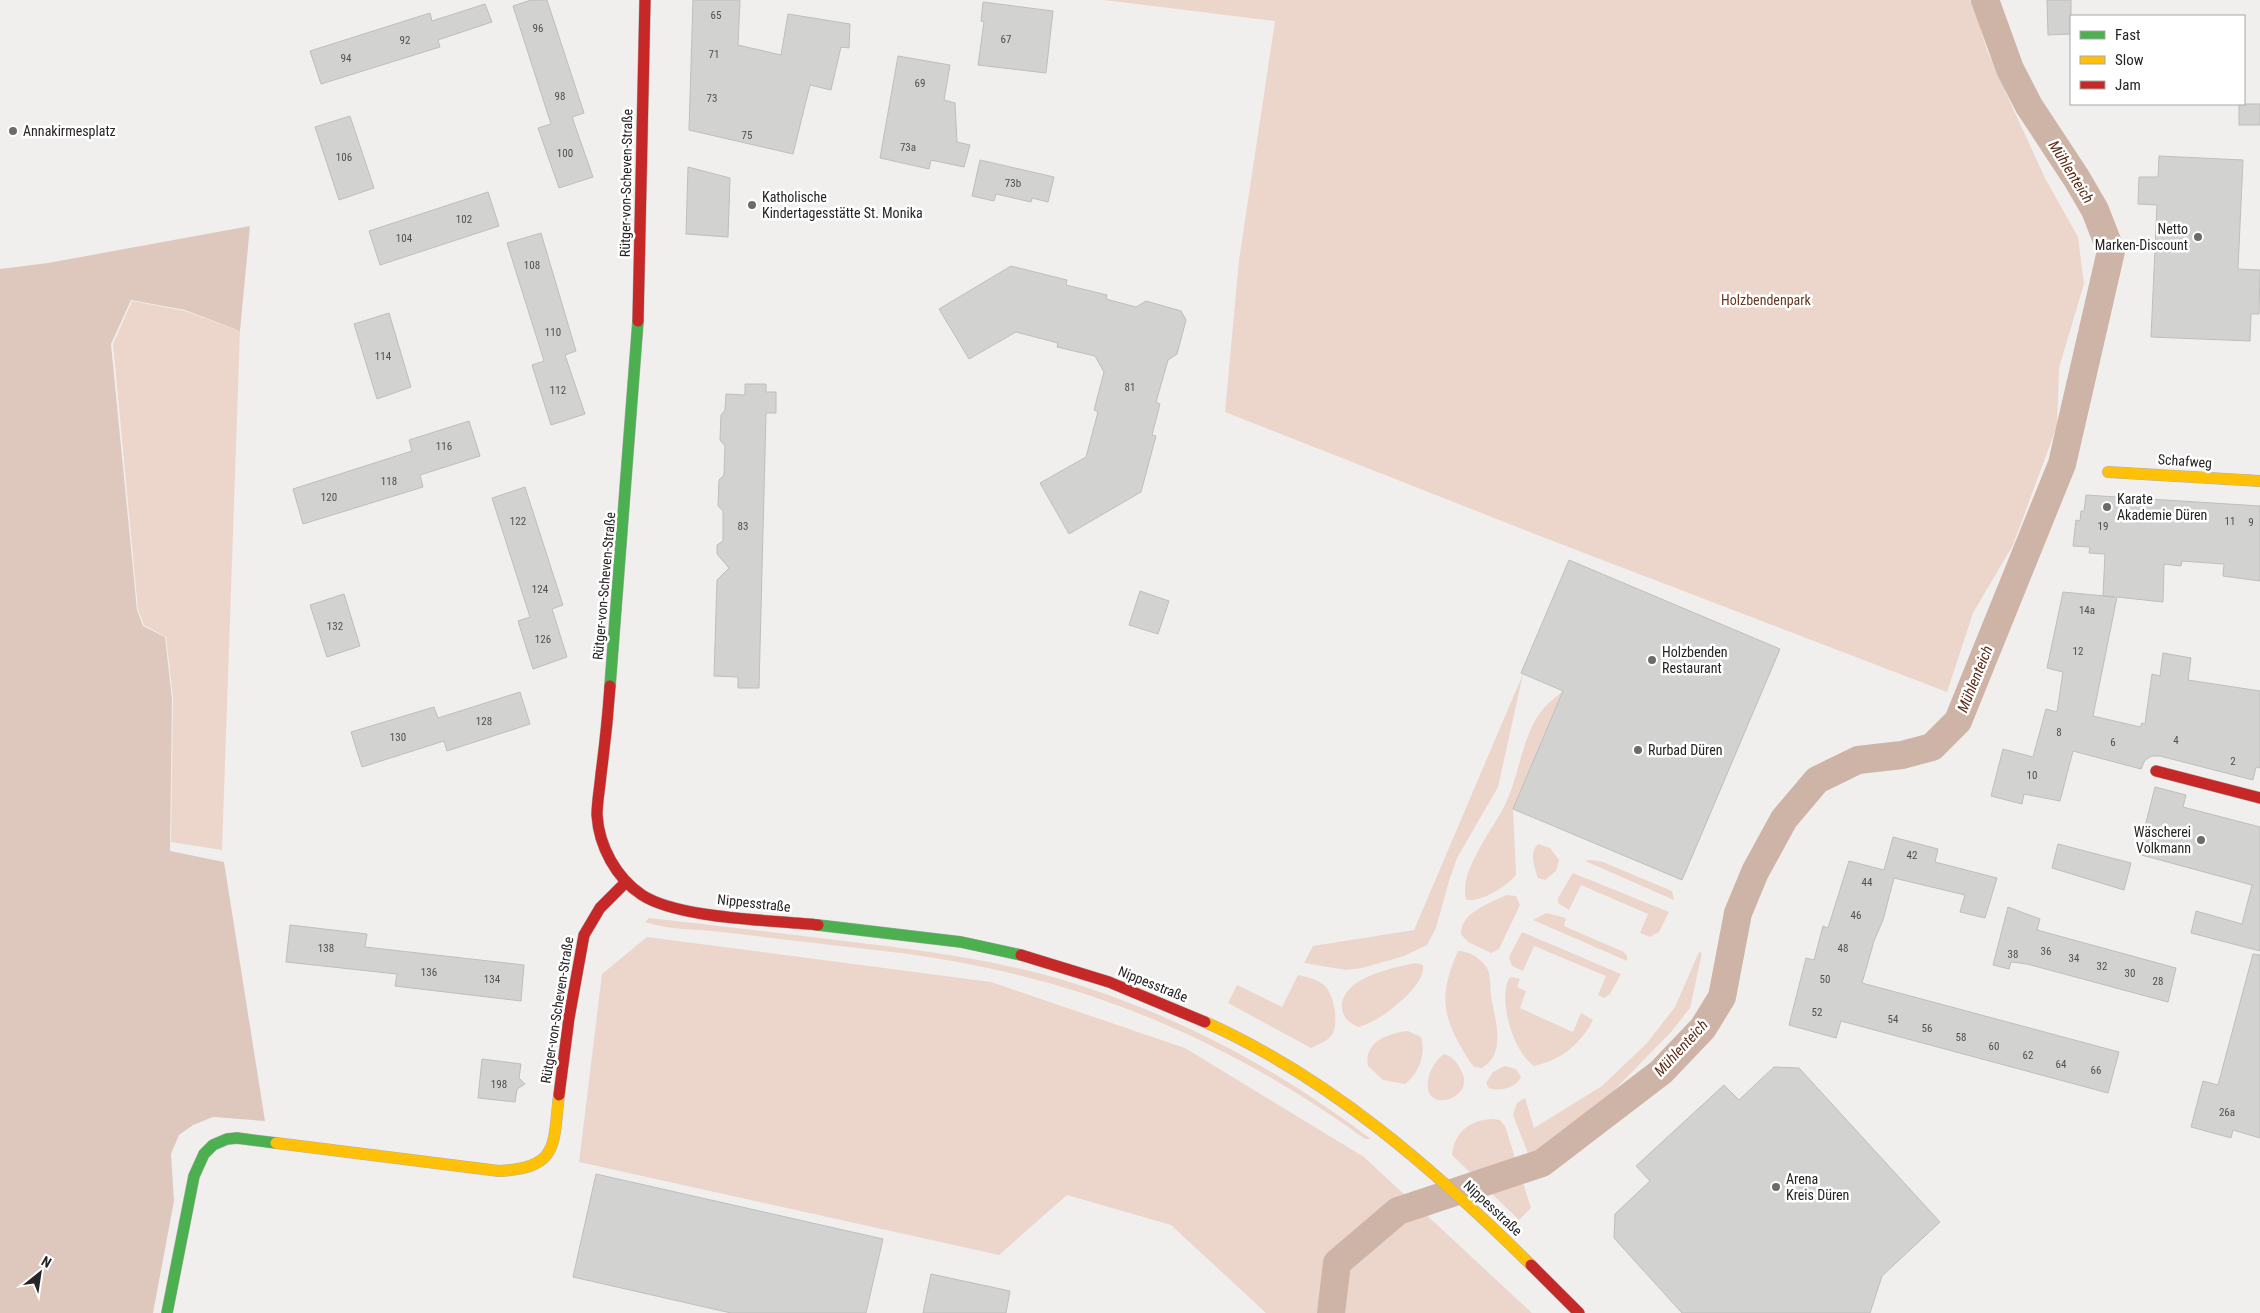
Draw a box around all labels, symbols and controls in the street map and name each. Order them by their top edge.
house number: 65 [711,9,721,22]
legend [2070,15,2245,105]
house number: 96 [533,22,543,35]
text: Fast [2115,26,2140,44]
house number: 67 [1001,33,1011,46]
house number: 92 [400,34,410,47]
house number: 71 [709,48,719,61]
text: Slow [2115,51,2144,69]
house number: 94 [341,52,352,65]
text: Jam [2115,76,2141,94]
house number: 69 [915,77,925,90]
house number: 98 [555,90,565,103]
house number: 73 [707,92,717,105]
street label: Rütger-von-Scheven-Straße [617,108,635,257]
place label: Annakirmesplatz [23,123,116,139]
marker: Annakirmesplatz [7,125,19,137]
house number: 75 [742,129,752,142]
water label: Mühlenteich [2045,137,2097,207]
house number: 73a [900,141,916,154]
house number: 100 [557,147,573,160]
house number: 106 [336,151,352,164]
house number: 73b [1005,177,1021,190]
place label: Katholische Kindertagesstätte St. Monika [762,189,923,221]
marker: Katholische Kindertagesstätte St. Monika [746,199,758,211]
house number: 102 [456,213,472,226]
place label: Netto Marken-Discount [2095,221,2188,253]
marker: Netto Marken-Discount [2192,231,2204,243]
house number: 104 [396,232,413,245]
house number: 108 [524,259,540,272]
park label: Holzbendenpark [1721,292,1812,308]
house number: 110 [545,326,561,339]
house number: 114 [375,350,392,363]
house number: 81 [1125,381,1135,394]
house number: 112 [550,384,566,397]
house number: 116 [436,440,452,453]
street label: Schafweg [2157,451,2213,471]
house number: 118 [381,475,397,488]
house number: 120 [321,491,337,504]
place label: Karate Akademie Düren [2117,491,2207,523]
marker: Karate Akademie Düren [2101,501,2113,513]
street label: Rütger-von-Scheven-Straße [590,511,618,661]
house number: 122 [510,515,526,528]
house number: 11 [2225,515,2235,528]
house number: 9 [2248,516,2254,529]
house number: 83 [738,520,748,533]
house number: 19 [2098,520,2108,533]
house number: 124 [532,583,549,596]
house number: 14a [2079,604,2095,617]
house number: 132 [327,620,343,633]
house number: 126 [535,633,551,646]
water label: Mühlenteich [1953,643,1997,715]
place label: Holzbenden Restaurant [1662,644,1728,676]
house number: 12 [2073,645,2083,658]
marker: Holzbenden Restaurant [1646,654,1658,666]
house number: 128 [476,715,492,728]
house number: 8 [2056,726,2062,739]
house number: 130 [390,731,406,744]
house number: 4 [2173,734,2179,747]
house number: 6 [2110,736,2116,749]
place label: Rurbad Düren [1648,742,1722,758]
marker: Rurbad Düren [1632,744,1644,756]
house number: 2 [2230,755,2236,768]
house number: 10 [2027,769,2037,782]
place label: Wäscherei Volkmann [2134,824,2191,856]
marker: Wäscherei Volkmann [2195,834,2207,846]
house number: 42 [1907,849,1917,862]
house number: 44 [1862,876,1873,889]
street label: Nippesstraße [716,891,792,915]
house number: 46 [1851,909,1861,922]
street label: Rütger-von-Scheven-Straße [537,935,577,1085]
house number: 138 [318,942,334,955]
house number: 48 [1838,942,1848,955]
house number: 36 [2041,945,2051,958]
house number: 38 [2008,948,2018,961]
house number: 34 [2069,952,2080,965]
house number: 32 [2097,960,2107,973]
street label: Nippesstraße [1116,963,1191,1005]
house number: 136 [421,966,437,979]
house number: 30 [2125,967,2135,980]
house number: 134 [484,973,501,986]
house number: 50 [1820,973,1830,986]
house number: 28 [2153,975,2163,988]
house number: 52 [1812,1006,1822,1019]
house number: 54 [1888,1013,1899,1026]
water label: Mühlenteich [1650,1016,1712,1080]
house number: 56 [1922,1022,1932,1035]
house number: 58 [1956,1031,1966,1044]
house number: 60 [1989,1040,1999,1053]
house number: 62 [2023,1049,2033,1062]
house number: 64 [2056,1058,2067,1071]
house number: 66 [2091,1064,2101,1077]
house number: 198 [491,1078,507,1091]
house number: 26a [2219,1106,2235,1119]
place label: Arena Kreis Düren [1786,1171,1849,1203]
street label: Nippesstraße [1461,1177,1526,1239]
marker: Arena Kreis Düren [1770,1181,1782,1193]
north arrow [15,1248,65,1298]
text: N [39,1253,54,1271]

